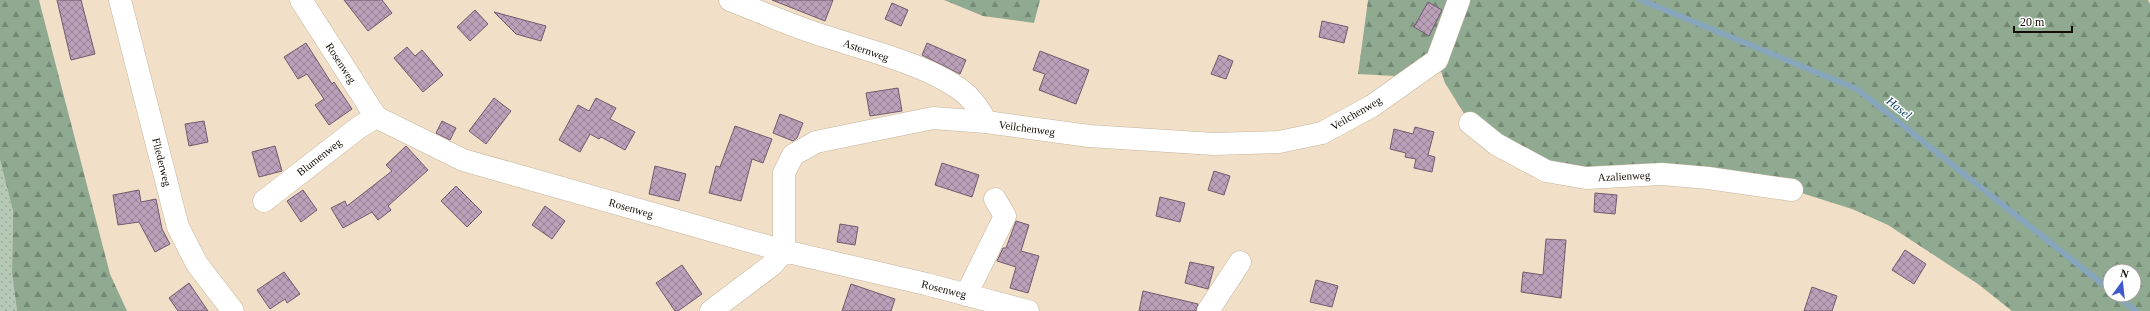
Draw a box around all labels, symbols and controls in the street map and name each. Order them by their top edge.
scale bar [2014,8,2072,34]
text: 20 m [2020,15,2045,29]
street label: Asternweg [842,37,891,64]
street label: Rosenweg [323,41,359,86]
street label: Veilchenweg [1328,93,1384,132]
water label: Hasel [1883,93,1915,123]
street label: Veilchenweg [998,118,1056,138]
street label: Blumenweg [294,136,344,178]
street label: Fliederweg [150,137,174,188]
street label: Azalienweg [1597,169,1651,183]
street label: Rosenweg [607,196,655,220]
north arrow [2102,263,2142,303]
text: N [2119,267,2130,280]
street label: Rosenweg [920,278,968,300]

